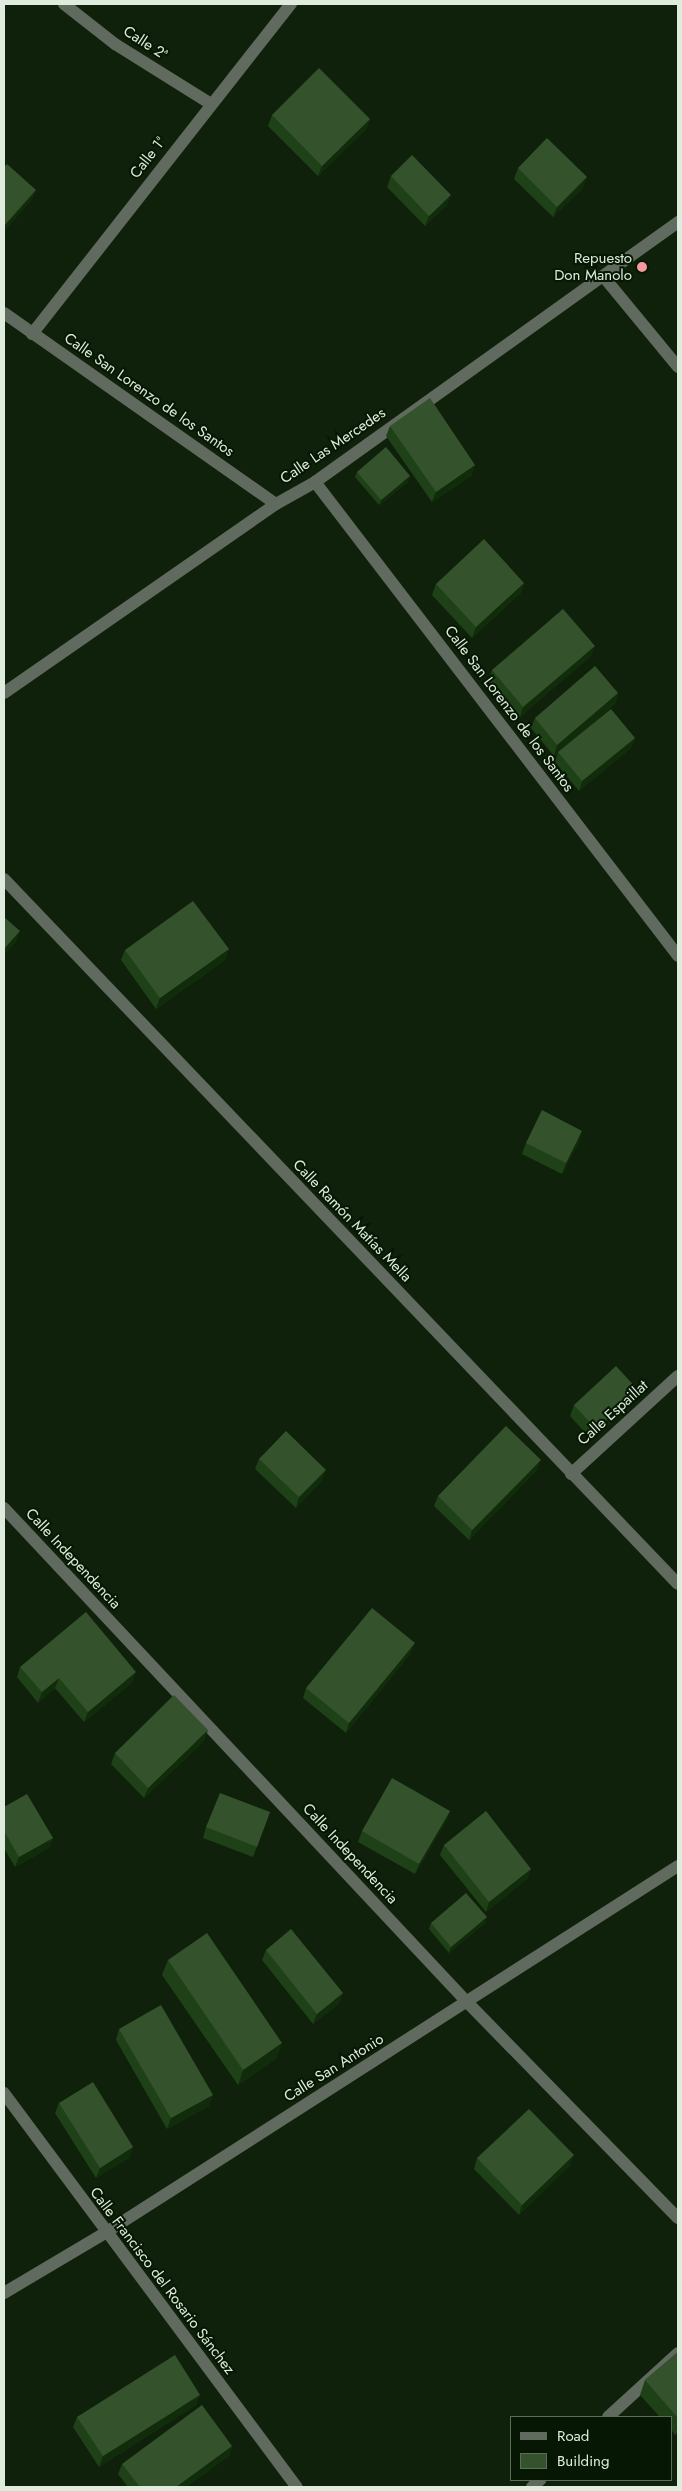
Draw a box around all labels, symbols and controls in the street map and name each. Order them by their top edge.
street label: Calle 2ª [120,22,170,64]
street label: Calle 1ª [126,134,170,182]
place label: Repuesto Don Manolo [554,249,632,284]
marker: Repuesto Don Manolo [636,261,648,273]
street label: Calle San Lorenzo de los Santos [61,329,237,461]
street label: Calle Las Mercedes [277,404,389,488]
street label: Calle San Lorenzo de los Santos [441,622,577,796]
street label: Calle Ramón Matías Mella [289,1156,415,1286]
street label: Calle Espaillat [574,1377,652,1449]
street label: Calle Independencia [22,1505,124,1613]
street label: Calle Independencia [299,1800,401,1908]
street label: Calle San Antonio [281,2030,387,2106]
street label: Calle Francisco del Rosario Sánchez [86,2184,238,2378]
legend [510,2416,672,2481]
text: Road [557,2425,589,2447]
text: Building [557,2450,609,2472]

